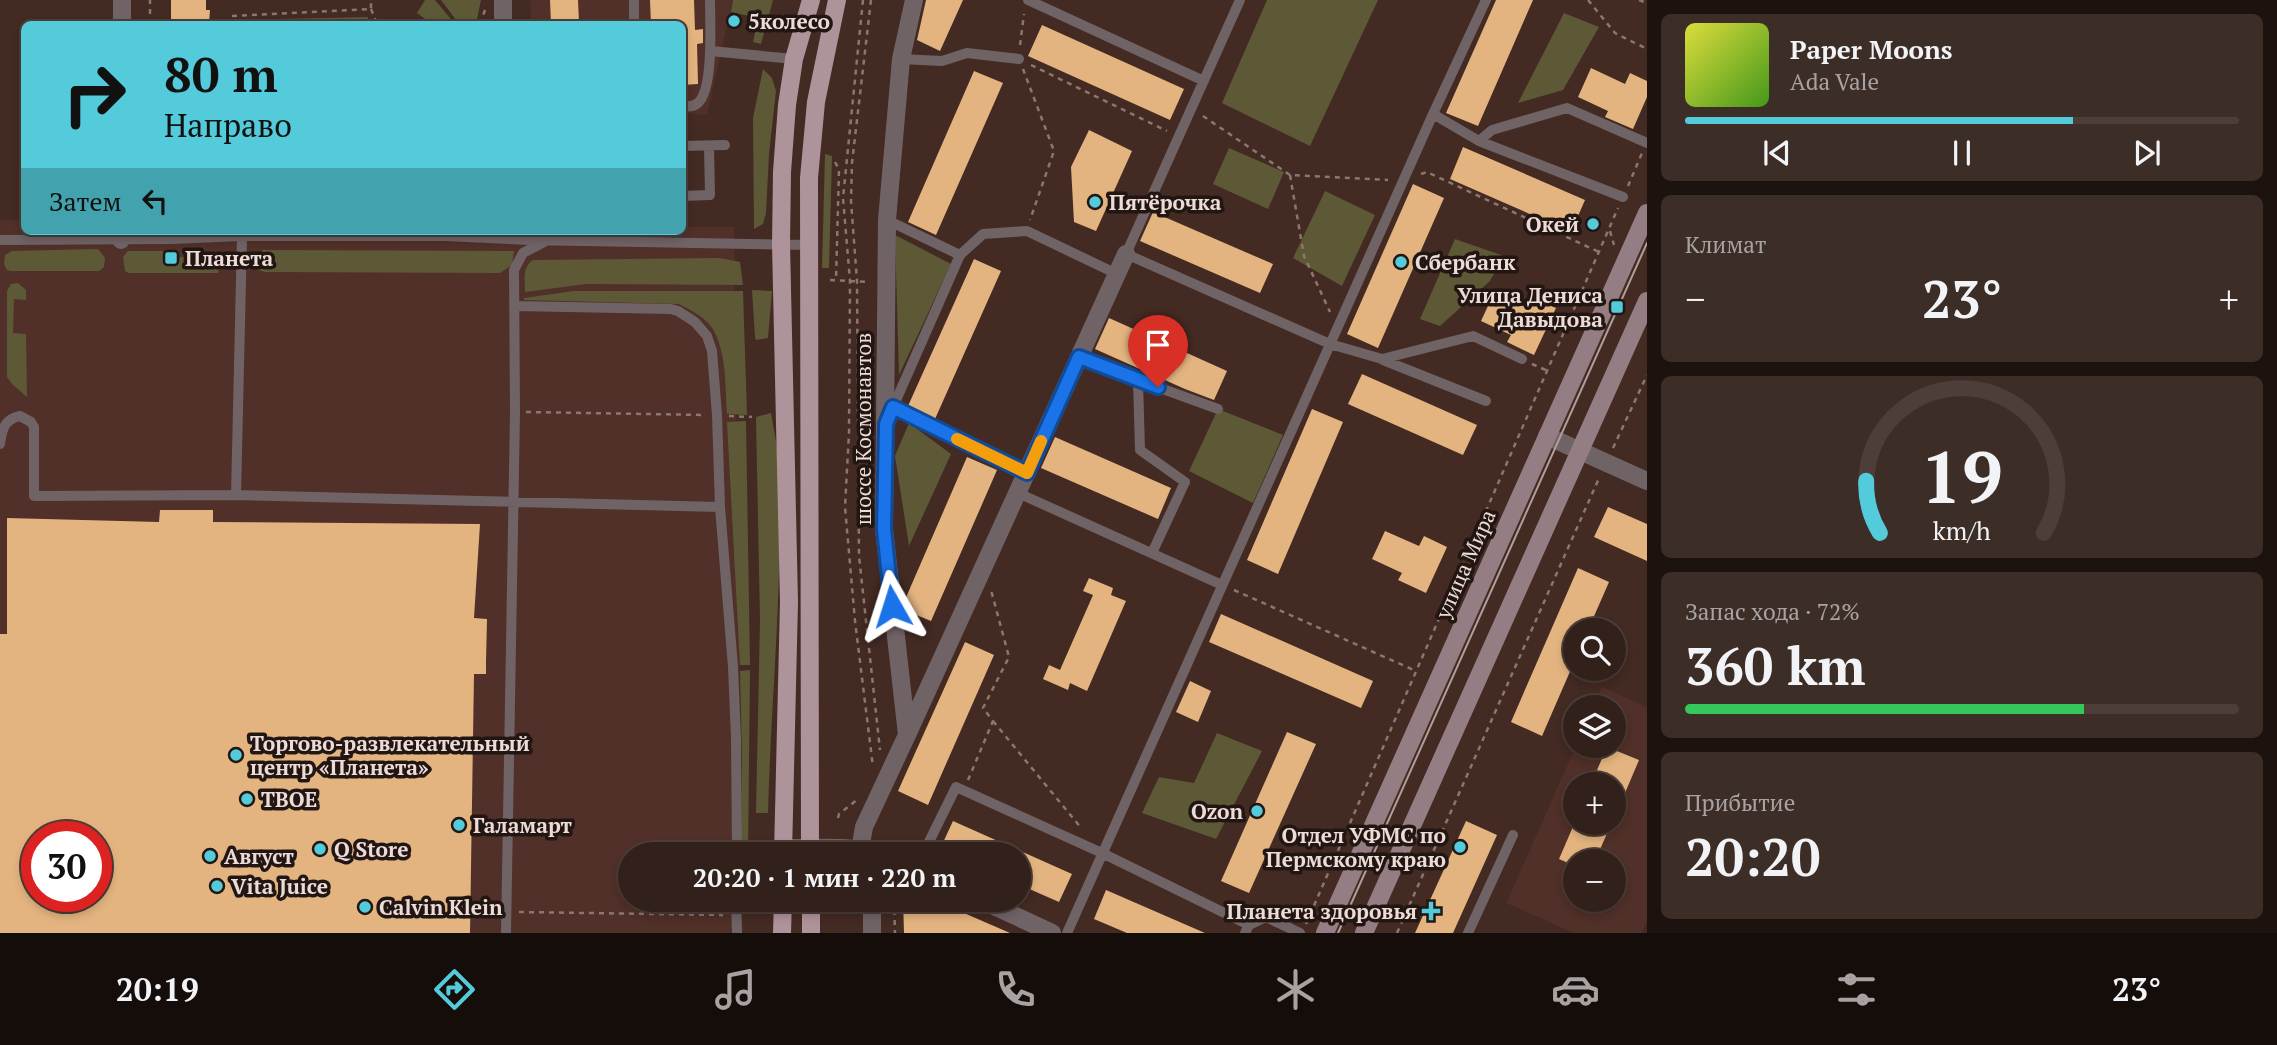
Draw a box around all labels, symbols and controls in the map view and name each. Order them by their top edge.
place label: 5колесо [748,7,830,35]
marker: 5колесо [726,13,742,29]
text: Paper Moons [1790,32,1953,66]
text: 80 m [164,41,278,106]
icon: right [49,49,140,140]
text: Ada Vale [1790,66,1879,97]
text: Направо [164,104,292,146]
icon: previous [1758,134,1796,172]
icon: pause [1943,134,1981,172]
icon: next [2128,134,2166,172]
icon: left [136,182,174,220]
text: Затем [49,184,122,218]
place label: Пятёрочка [1109,188,1222,216]
marker: Пятёрочка [1087,194,1103,210]
place label: Окей [1526,210,1579,238]
marker: Окей [1585,216,1601,232]
text: Климат [1685,229,1766,260]
place label: Планета [185,244,274,272]
place label: Сбербанк [1415,248,1516,276]
marker: Планета [163,250,179,266]
marker: Сбербанк [1393,254,1409,270]
text: 23° [1922,264,2002,333]
text: − [1685,274,1705,324]
text: + [2219,274,2239,324]
place label: Улица Дениса Давыдова [1457,281,1603,333]
marker: Улица Дениса Давыдова [1609,299,1625,315]
pin [1128,315,1188,387]
icon: arrive [1139,326,1177,364]
street label: шоссе Космонавтов [849,333,877,525]
text: 19 [1921,427,2003,524]
street label: улица Мира [1428,505,1502,624]
text: km/h [1933,513,1991,546]
position arrow [855,569,929,643]
text: Запас хода · 72% [1685,596,1860,627]
map controls [1563,618,1626,912]
button: search [1563,618,1626,681]
text: 360 km [1685,631,1866,700]
button: layers [1563,695,1626,758]
place label: Торгово-развлекательный центр «Планета» [250,729,530,781]
marker: Торгово-развлекательный центр «Планета» [228,747,244,763]
button: + [1563,772,1626,835]
place label: ТВОЕ [261,785,317,813]
text: Прибытие [1685,787,1795,818]
marker: ТВОЕ [239,791,255,807]
place label: Ozon [1191,797,1243,825]
marker: Ozon [1249,803,1265,819]
place label: Галамарт [473,811,573,839]
marker: Галамарт [451,817,467,833]
speed limit sign: 30 [21,821,112,912]
place label: Отдел УФМС по Пермскому краю [1266,821,1446,873]
text: 20:20 [1685,822,1820,891]
place label: Q Store [334,835,408,863]
marker: Отдел УФМС по Пермскому краю [1452,839,1468,855]
marker: Q Store [312,841,328,857]
place label: Август [224,842,295,870]
marker: Август [202,848,218,864]
button: − [1563,849,1626,912]
text: 20:20 · 1 мин · 220 m [693,860,956,894]
place label: Vita Juice [231,872,328,900]
marker: Vita Juice [209,878,225,894]
place label: Calvin Klein [379,893,503,921]
place label: Планета здоровья [1227,897,1417,925]
marker: Calvin Klein [357,899,373,915]
marker: Планета здоровья [1423,903,1439,919]
icon: directions [430,965,479,1014]
icon: music [711,965,760,1014]
icon: phone [991,965,1040,1014]
icon: climate [1271,965,1320,1014]
icon: car [1551,965,1600,1014]
icon: filters [1832,965,1881,1014]
text: 20:19 [116,968,199,1010]
text: 23° [2112,968,2161,1010]

